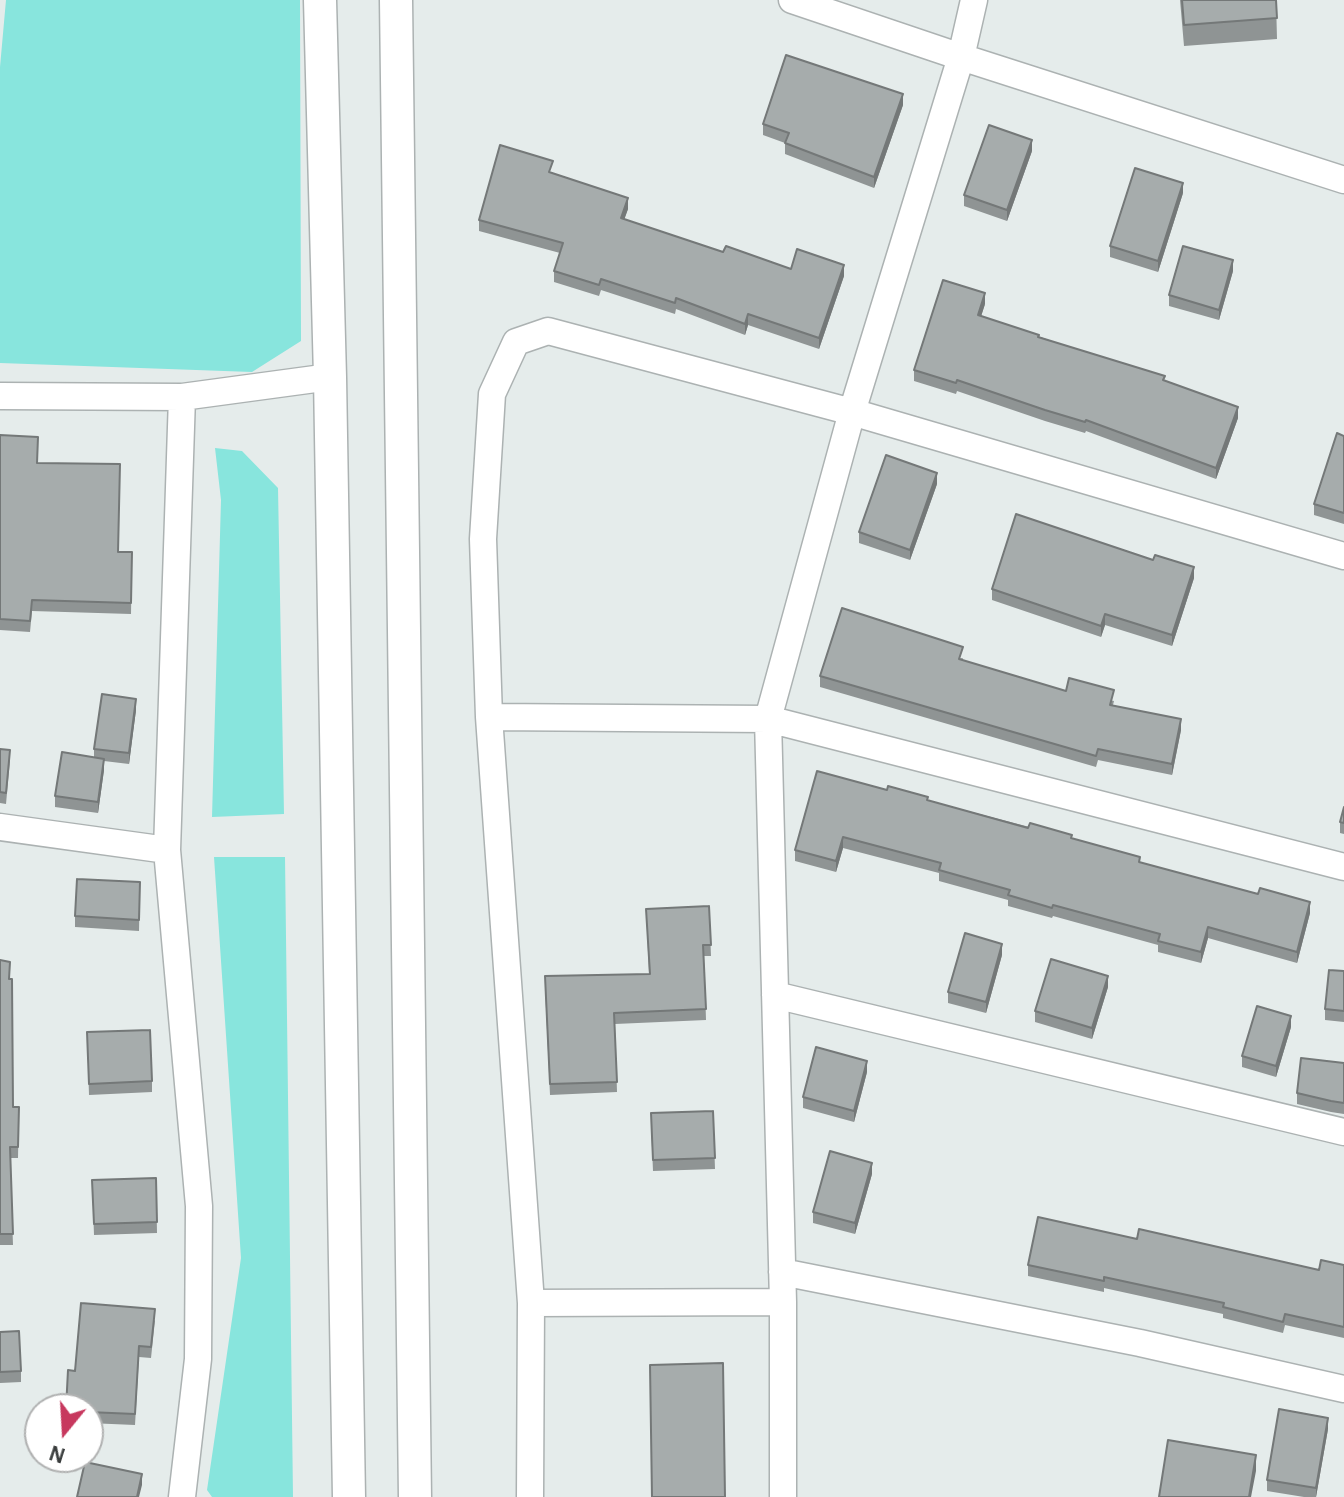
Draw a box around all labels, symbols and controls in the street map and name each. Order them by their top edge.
north arrow [24,1393,104,1473]
text: N [47,1441,68,1467]

